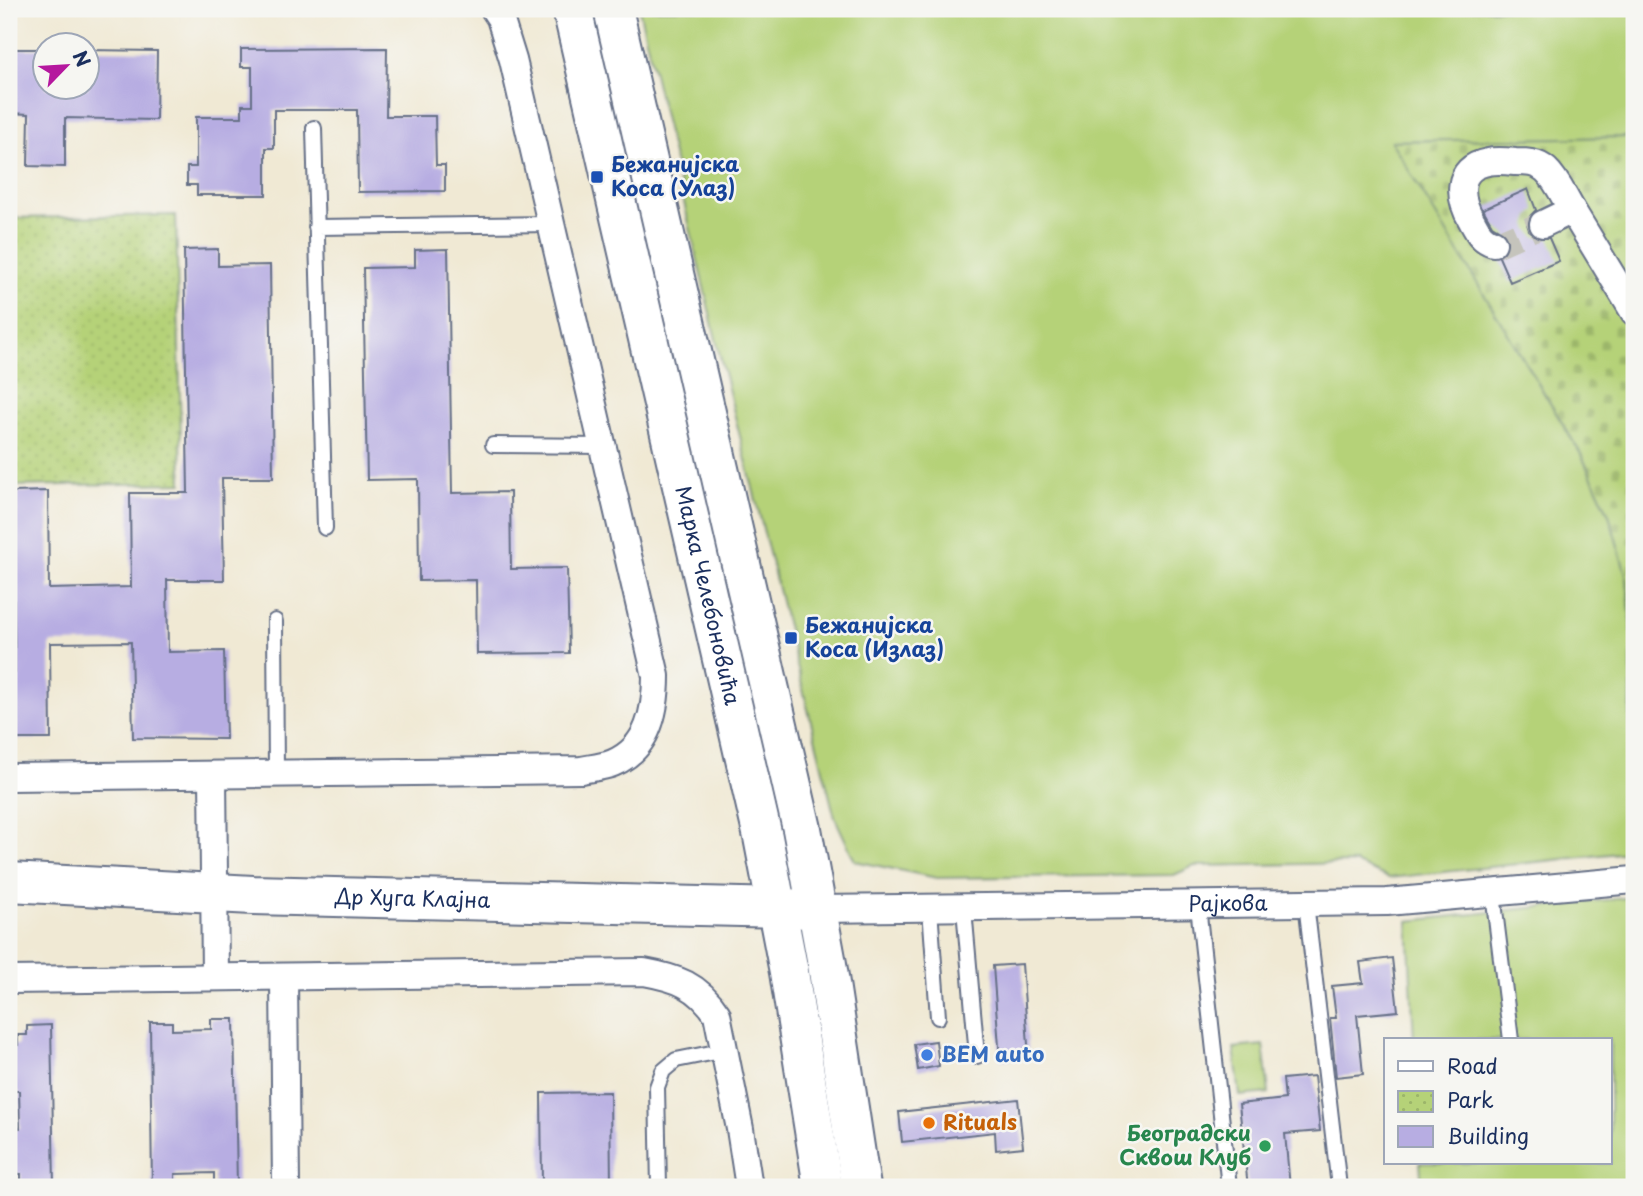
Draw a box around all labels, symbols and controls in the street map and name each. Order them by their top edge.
north arrow [32,32,102,102]
text: N [66,46,98,71]
place label: Бежанијска Коса (Улаз) [611,147,739,203]
marker: Бежанијска Коса (Улаз) [589,169,605,185]
street label: Марка Челебоновића [669,482,750,709]
place label: Бежанијска Коса (Излаз) [805,608,944,664]
marker: Бежанијска Коса (Излаз) [783,630,799,646]
street label: Др Хуга Клајна [334,879,491,915]
street label: Рајкова [1188,885,1268,918]
place label: BEM auto [941,1037,1044,1069]
legend [1384,1038,1612,1164]
marker: BEM auto [919,1047,935,1063]
text: Road [1447,1049,1498,1081]
text: Park [1447,1083,1494,1115]
place label: Rituals [943,1105,1017,1137]
marker: Rituals [921,1115,937,1131]
place label: Београдски Сквош Клуб [1119,1116,1251,1172]
text: Building [1447,1119,1529,1151]
marker: Београдски Сквош Клуб [1257,1138,1273,1154]

